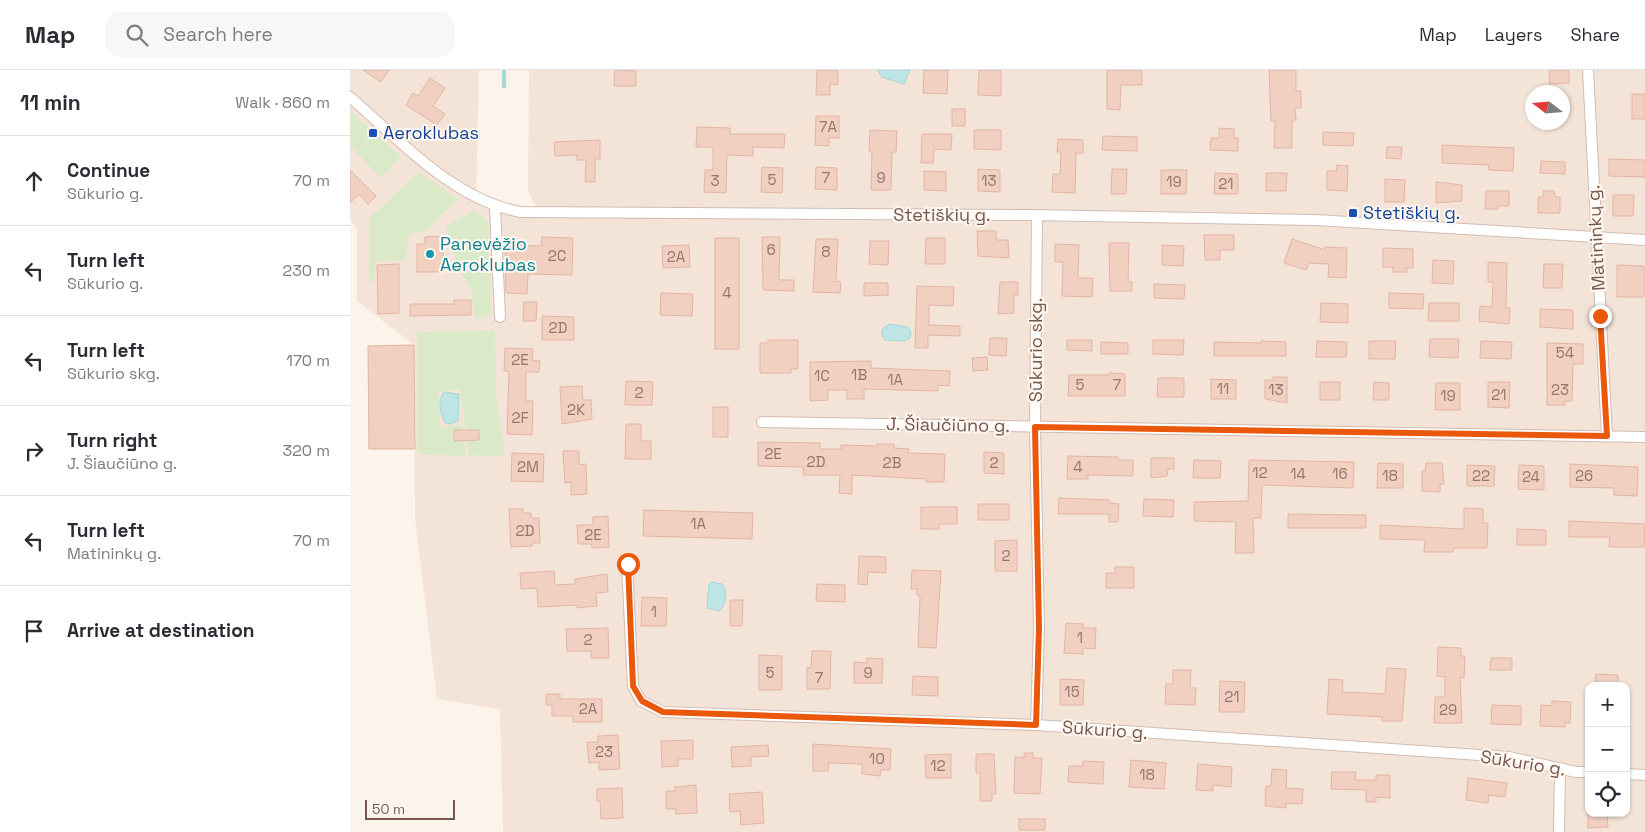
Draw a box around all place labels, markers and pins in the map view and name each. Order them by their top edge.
place label: Aeroklubas [383,121,479,144]
marker: Aeroklubas [367,127,379,139]
place label: Stetiškių g. [1363,201,1460,224]
marker: Stetiškių g. [1347,207,1359,219]
place label: Panevėžio Aeroklubas [440,232,536,276]
marker: Panevėžio Aeroklubas [424,248,436,260]

